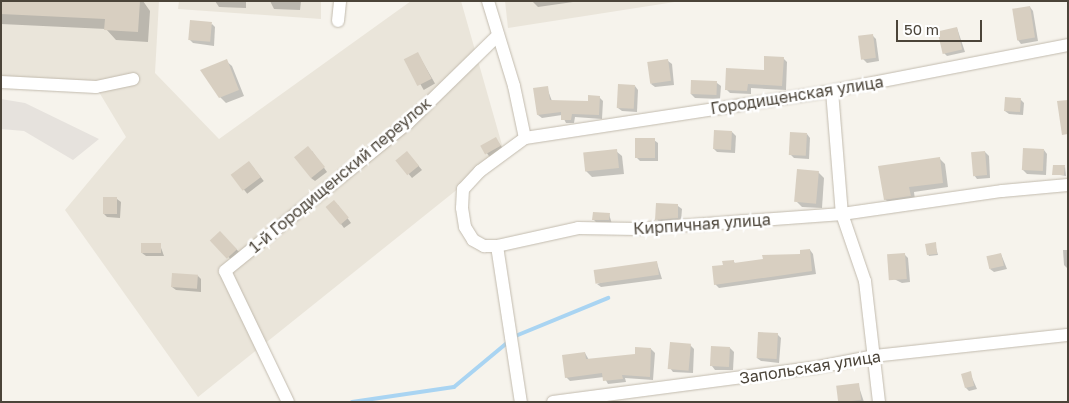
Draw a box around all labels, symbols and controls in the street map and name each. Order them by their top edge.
scale bar [899,10,985,42]
text: 50 m [904,20,939,38]
street label: Городищенская улица [709,72,885,118]
street label: 1-й Городищенский переулок [245,93,435,257]
street label: Кирпичная улица [633,210,771,238]
street label: Запольская улица [738,346,882,388]

